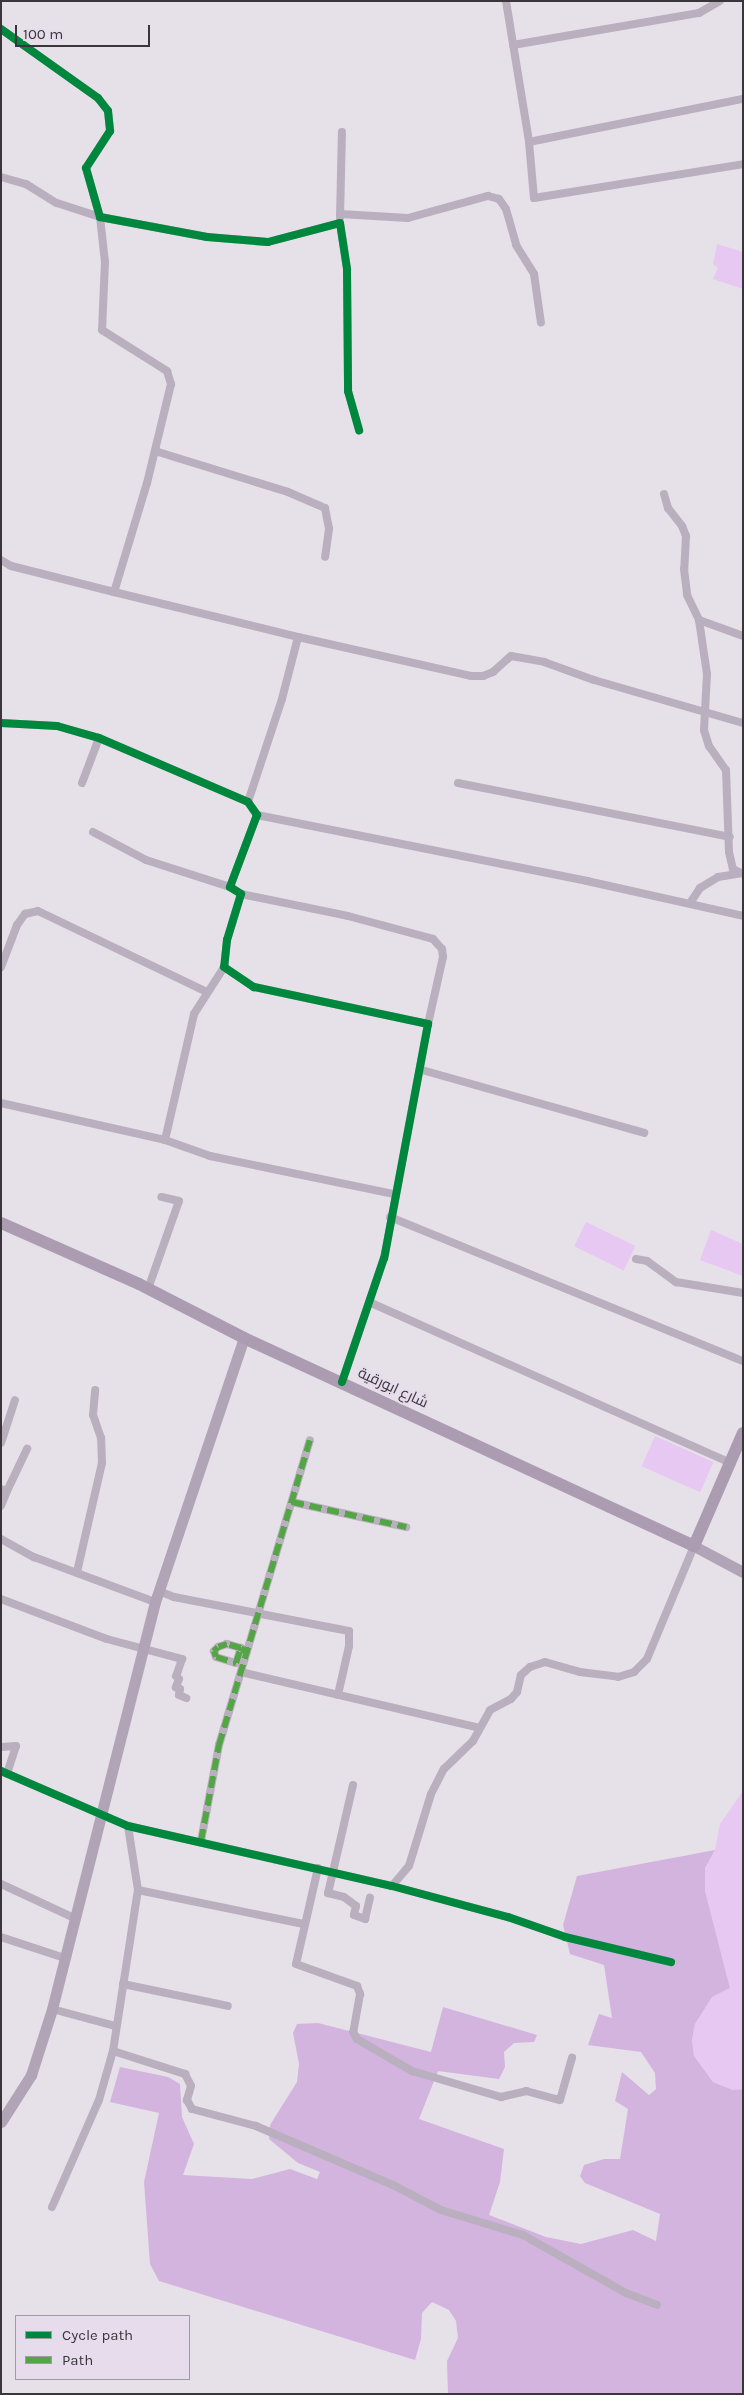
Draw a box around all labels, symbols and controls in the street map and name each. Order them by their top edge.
scale bar [18,15,152,47]
text: 100 m [23,25,63,43]
street label: شارع ابورقية [355,1364,431,1412]
legend [15,2315,190,2380]
text: Cycle path [62,2326,133,2344]
text: Path [62,2351,93,2369]

